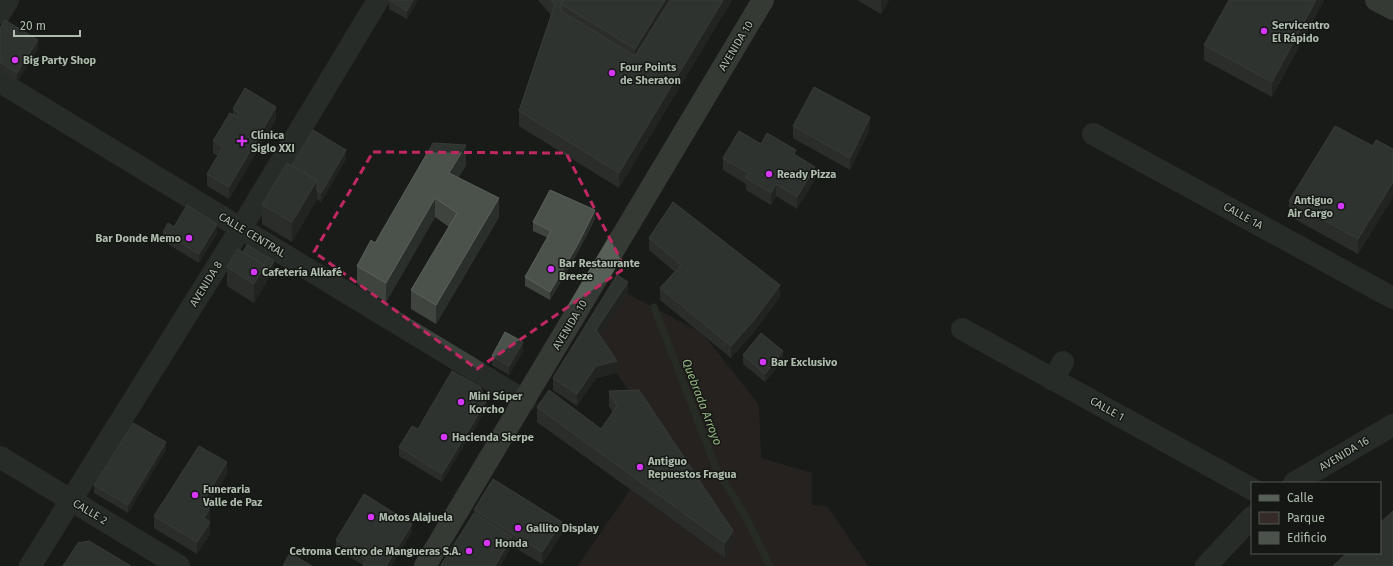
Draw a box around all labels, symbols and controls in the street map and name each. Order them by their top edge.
scale bar [14,12,80,38]
text: 20 m [20,19,46,33]
street label: AVENIDA 10 [716,19,756,73]
place label: Servicentro El Rápido [1272,19,1330,45]
marker: Servicentro El Rápido [1259,26,1269,36]
place label: Big Party Shop [23,54,97,67]
marker: Big Party Shop [10,55,20,65]
place label: Four Points de Sheraton [620,61,681,87]
marker: Four Points de Sheraton [607,68,617,78]
place label: Clínica Siglo XXI [251,129,295,155]
marker: Clínica Siglo XXI [236,135,248,147]
place label: Ready Pizza [777,168,836,181]
marker: Ready Pizza [764,169,774,179]
place label: Antiguo Air Cargo [1287,194,1334,220]
street label: CALLE 1A [1221,200,1266,233]
marker: Antiguo Air Cargo [1336,201,1346,211]
street label: CALLE CENTRAL [216,210,288,260]
place label: Bar Donde Memo [96,232,182,245]
marker: Bar Donde Memo [184,233,194,243]
place label: Bar Restaurante Breeze [559,257,640,283]
street label: AVENIDA 8 [187,259,225,309]
marker: Bar Restaurante Breeze [546,264,556,274]
place label: Cafetería Alkafé [262,266,342,279]
marker: Cafetería Alkafé [249,267,259,277]
street label: AVENIDA 10 [550,298,590,352]
place label: Bar Exclusivo [771,356,838,369]
water label: Quebrada Arroyo [679,357,725,447]
marker: Bar Exclusivo [758,357,768,367]
place label: Mini Súper Korcho [469,390,523,416]
street label: CALLE 1 [1088,394,1126,424]
marker: Mini Súper Korcho [456,397,466,407]
place label: Hacienda Sierpe [452,431,534,444]
marker: Hacienda Sierpe [439,432,449,442]
street label: AVENIDA 16 [1317,434,1371,474]
place label: Antiguo Repuestos Fragua [647,455,737,481]
marker: Antiguo Repuestos Fragua [635,462,645,472]
legend [1251,482,1381,554]
place label: Funeraria Valle de Paz [202,483,262,509]
marker: Funeraria Valle de Paz [190,490,200,500]
text: Calle [1287,491,1314,505]
street label: CALLE 2 [71,497,109,527]
place label: Motos Alajuela [379,511,453,524]
text: Parque [1287,511,1325,525]
marker: Motos Alajuela [366,512,376,522]
place label: Gallito Display [526,522,599,535]
marker: Gallito Display [513,523,523,533]
text: Edificio [1287,531,1327,545]
place label: Honda [495,537,528,550]
marker: Honda [482,538,492,548]
place label: Cetroma Centro de Mangueras S.A. [290,545,461,558]
marker: Cetroma Centro de Mangueras S.A. [464,546,474,556]

